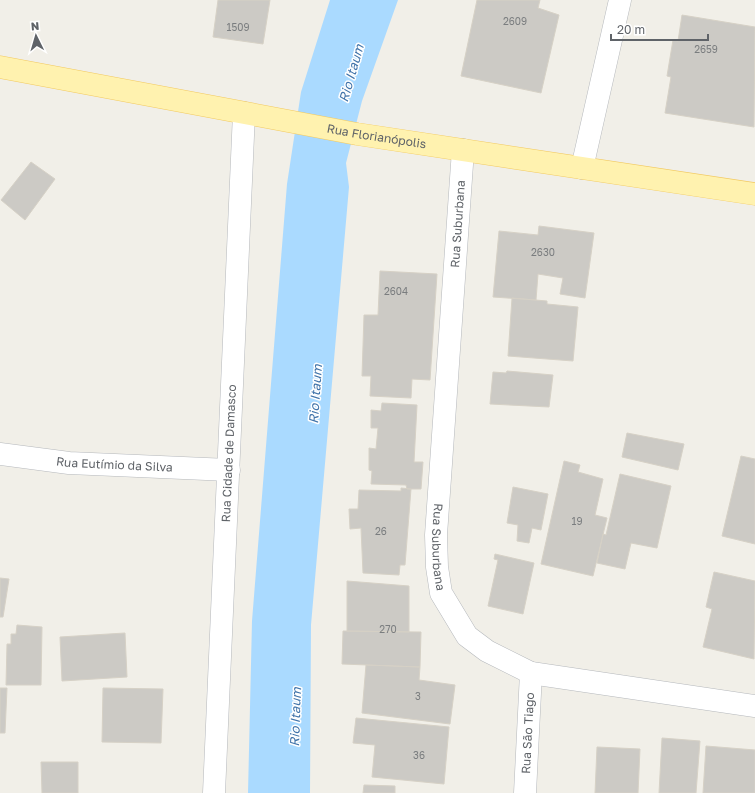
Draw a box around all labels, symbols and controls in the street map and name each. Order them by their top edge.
house number: 2609 [503,15,527,27]
north arrow [16,16,56,56]
scale bar [611,16,708,42]
text: N [30,19,40,32]
house number: 1509 [227,21,249,33]
text: 20 m [617,22,645,37]
water label: Rio Itaum [335,42,367,104]
house number: 2659 [694,43,718,55]
street label: Rua Florianópolis [326,121,427,151]
street label: Rua Suburbana [447,180,468,268]
house number: 2630 [531,246,555,258]
house number: 2604 [384,285,408,297]
water label: Rio Itaum [305,363,325,424]
street label: Rua Cidade de Damasco [218,384,239,523]
street label: Rua Eutímio da Silva [55,453,173,475]
street label: Rua Suburbana [429,503,449,592]
house number: 19 [572,515,582,527]
house number: 26 [375,525,387,537]
house number: 270 [379,623,397,635]
water label: Rio Itaum [286,687,304,747]
house number: 3 [415,690,421,702]
street label: Rua São Tiago [518,692,537,774]
house number: 36 [413,749,425,761]

